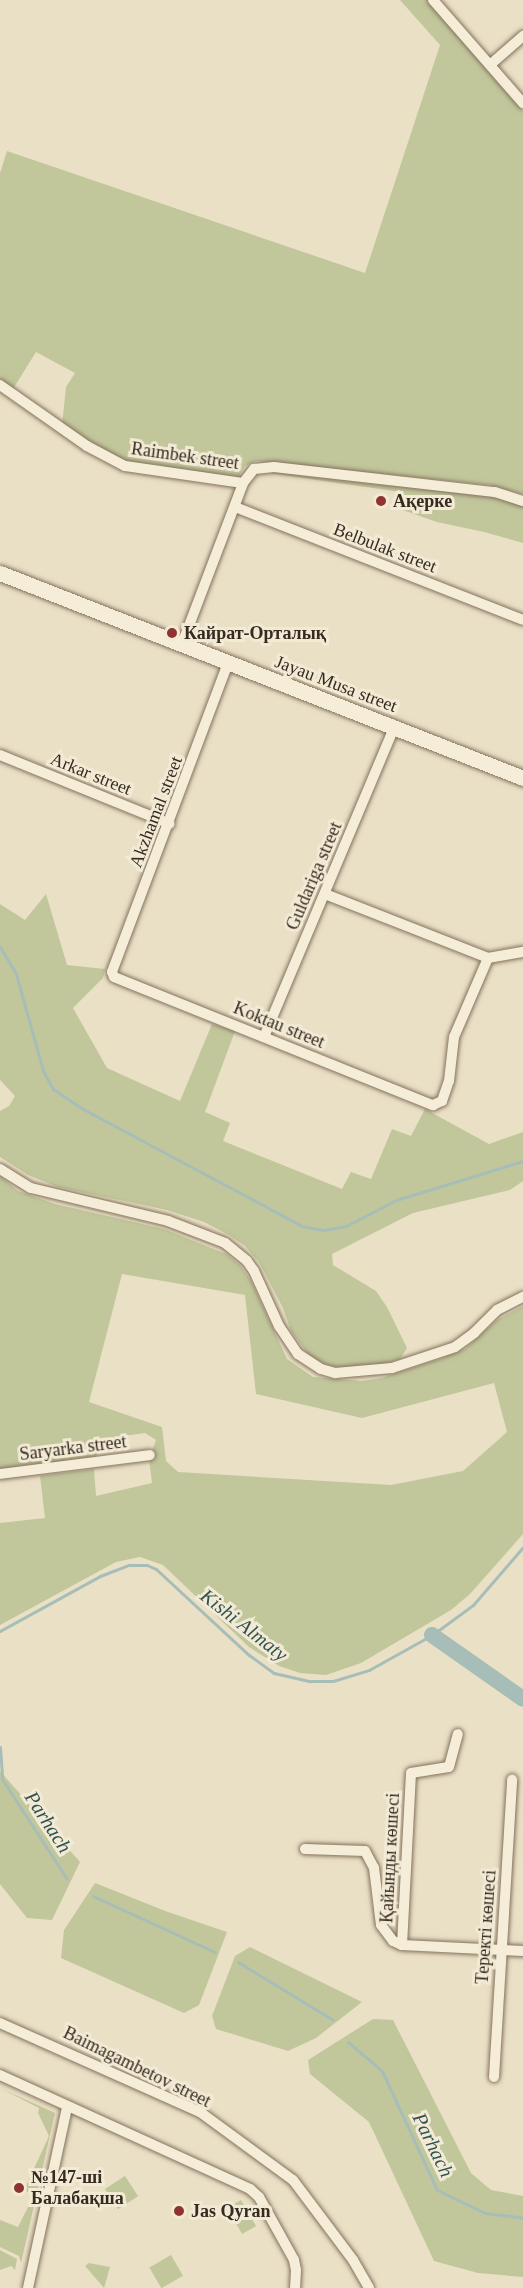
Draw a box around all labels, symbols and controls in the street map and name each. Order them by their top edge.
street label: Raimbek street [130,438,240,474]
place label: Ақерке [393,490,452,512]
marker: Ақерке [374,494,388,508]
street label: Belbulak street [330,518,440,578]
place label: Кайрат-Орталық [184,622,326,644]
marker: Кайрат-Орталық [165,626,179,640]
street label: Jayau Musa street [272,651,400,717]
street label: Arkar street [47,748,135,800]
street label: Akzhamal street [125,753,187,871]
street label: Guldariga street [282,819,346,933]
street label: Koktau street [230,997,328,1053]
street label: Saryarka street [18,1431,128,1465]
water label: Kіshі Almaty [196,1584,292,1666]
water label: Parhach [19,1787,77,1857]
street label: Қайынды көшесі [376,1792,404,1924]
street label: Теректі көшесі [471,1869,501,1985]
street label: Baimagambetov street [60,2022,214,2112]
water label: Parhach [407,2109,459,2181]
place label: №147-ші Балабақша [31,2167,124,2210]
marker: №147-ші Балабақша [12,2181,26,2195]
place label: Jas Qyran [191,2200,271,2222]
marker: Jas Qyran [172,2204,186,2218]

